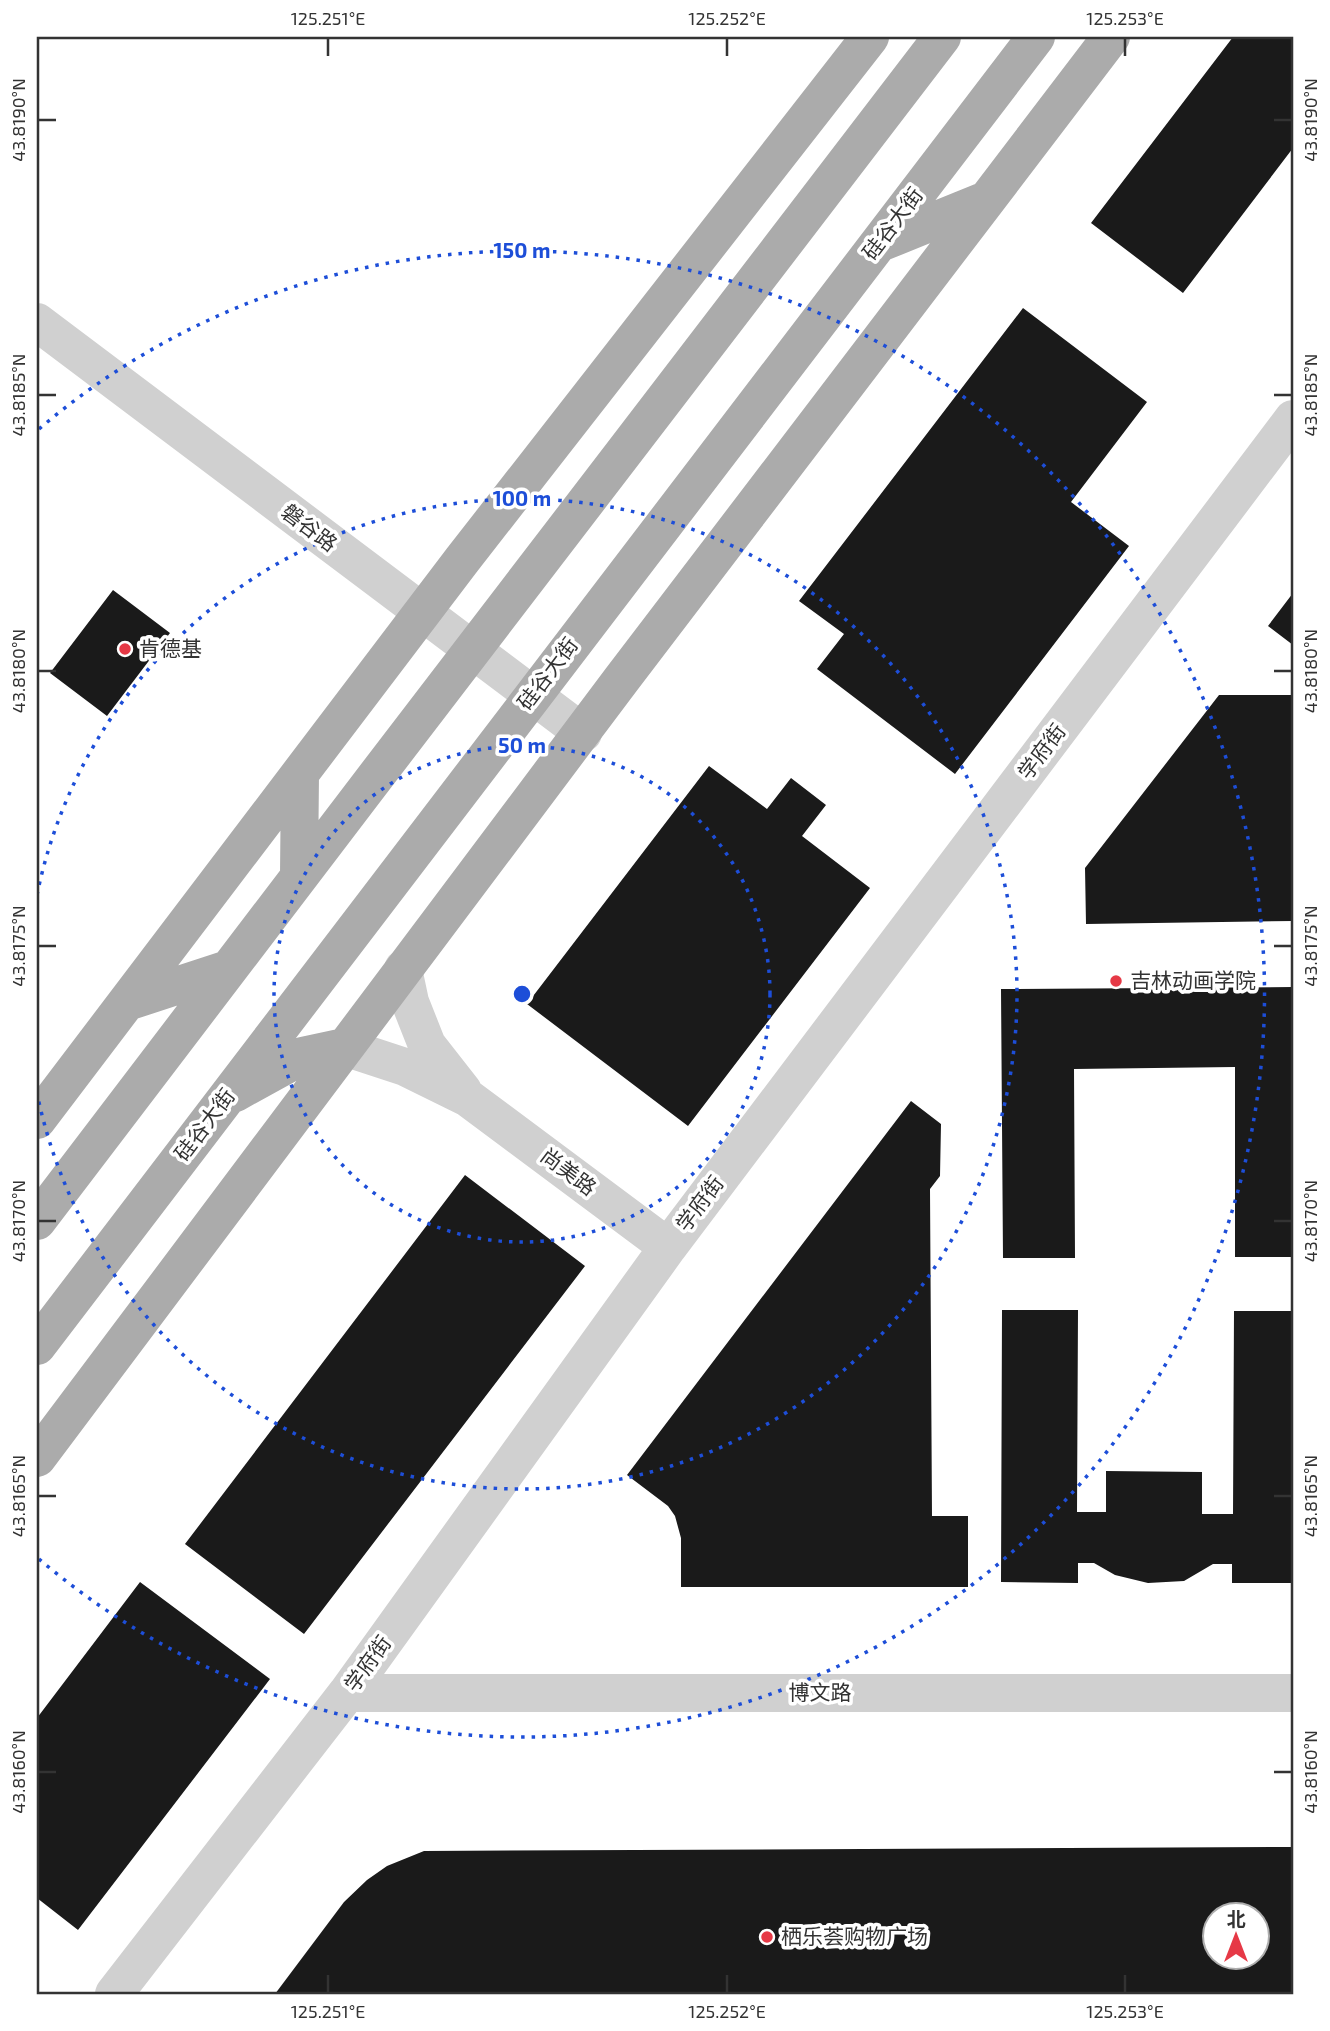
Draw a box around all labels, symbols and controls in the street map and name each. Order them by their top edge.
text: 125.251°E [291,7,365,29]
text: 125.252°E [688,7,766,29]
text: 125.253°E [1086,7,1164,29]
text: 43.8190°N [7,78,29,162]
text: 43.8190°N [1299,78,1321,162]
street label: 硅谷大街 [857,182,927,264]
text: 150 m [494,237,550,262]
text: 43.8185°N [7,353,29,437]
text: 43.8185°N [1299,353,1321,437]
text: 100 m [493,485,551,510]
street label: 磐谷路 [277,498,343,556]
text: 43.8180°N [7,629,29,713]
text: 43.8180°N [1299,629,1321,713]
street label: 硅谷大街 [512,632,582,714]
place label: 肯德基 [139,635,202,660]
marker: 肯德基 [117,641,133,657]
street label: 学府街 [1012,718,1070,784]
text: 50 m [498,732,546,757]
text: 43.8175°N [7,905,29,987]
text: 43.8175°N [1299,905,1321,987]
place label: 吉林动画学院 [1130,967,1256,992]
marker: 吉林动画学院 [1108,973,1124,989]
centre of rings [510,982,534,1006]
street label: 硅谷大街 [169,1083,239,1165]
street label: 尚美路 [536,1142,602,1200]
street label: 学府街 [670,1170,728,1236]
text: 43.8170°N [7,1180,29,1262]
text: 43.8170°N [1299,1180,1321,1262]
text: 43.8165°N [7,1455,29,1537]
text: 43.8165°N [1299,1455,1321,1537]
street label: 学府街 [338,1630,395,1696]
street label: 博文路 [789,1679,852,1704]
text: 43.8160°N [7,1730,29,1814]
text: 43.8160°N [1299,1730,1321,1814]
north arrow [1200,1902,1270,1972]
text: 北 [1226,1907,1246,1930]
place label: 栖乐荟购物广场 [781,1923,928,1948]
marker: 栖乐荟购物广场 [759,1929,775,1945]
text: 125.251°E [291,2000,365,2022]
text: 125.252°E [688,2000,766,2022]
text: 125.253°E [1086,2000,1164,2022]

